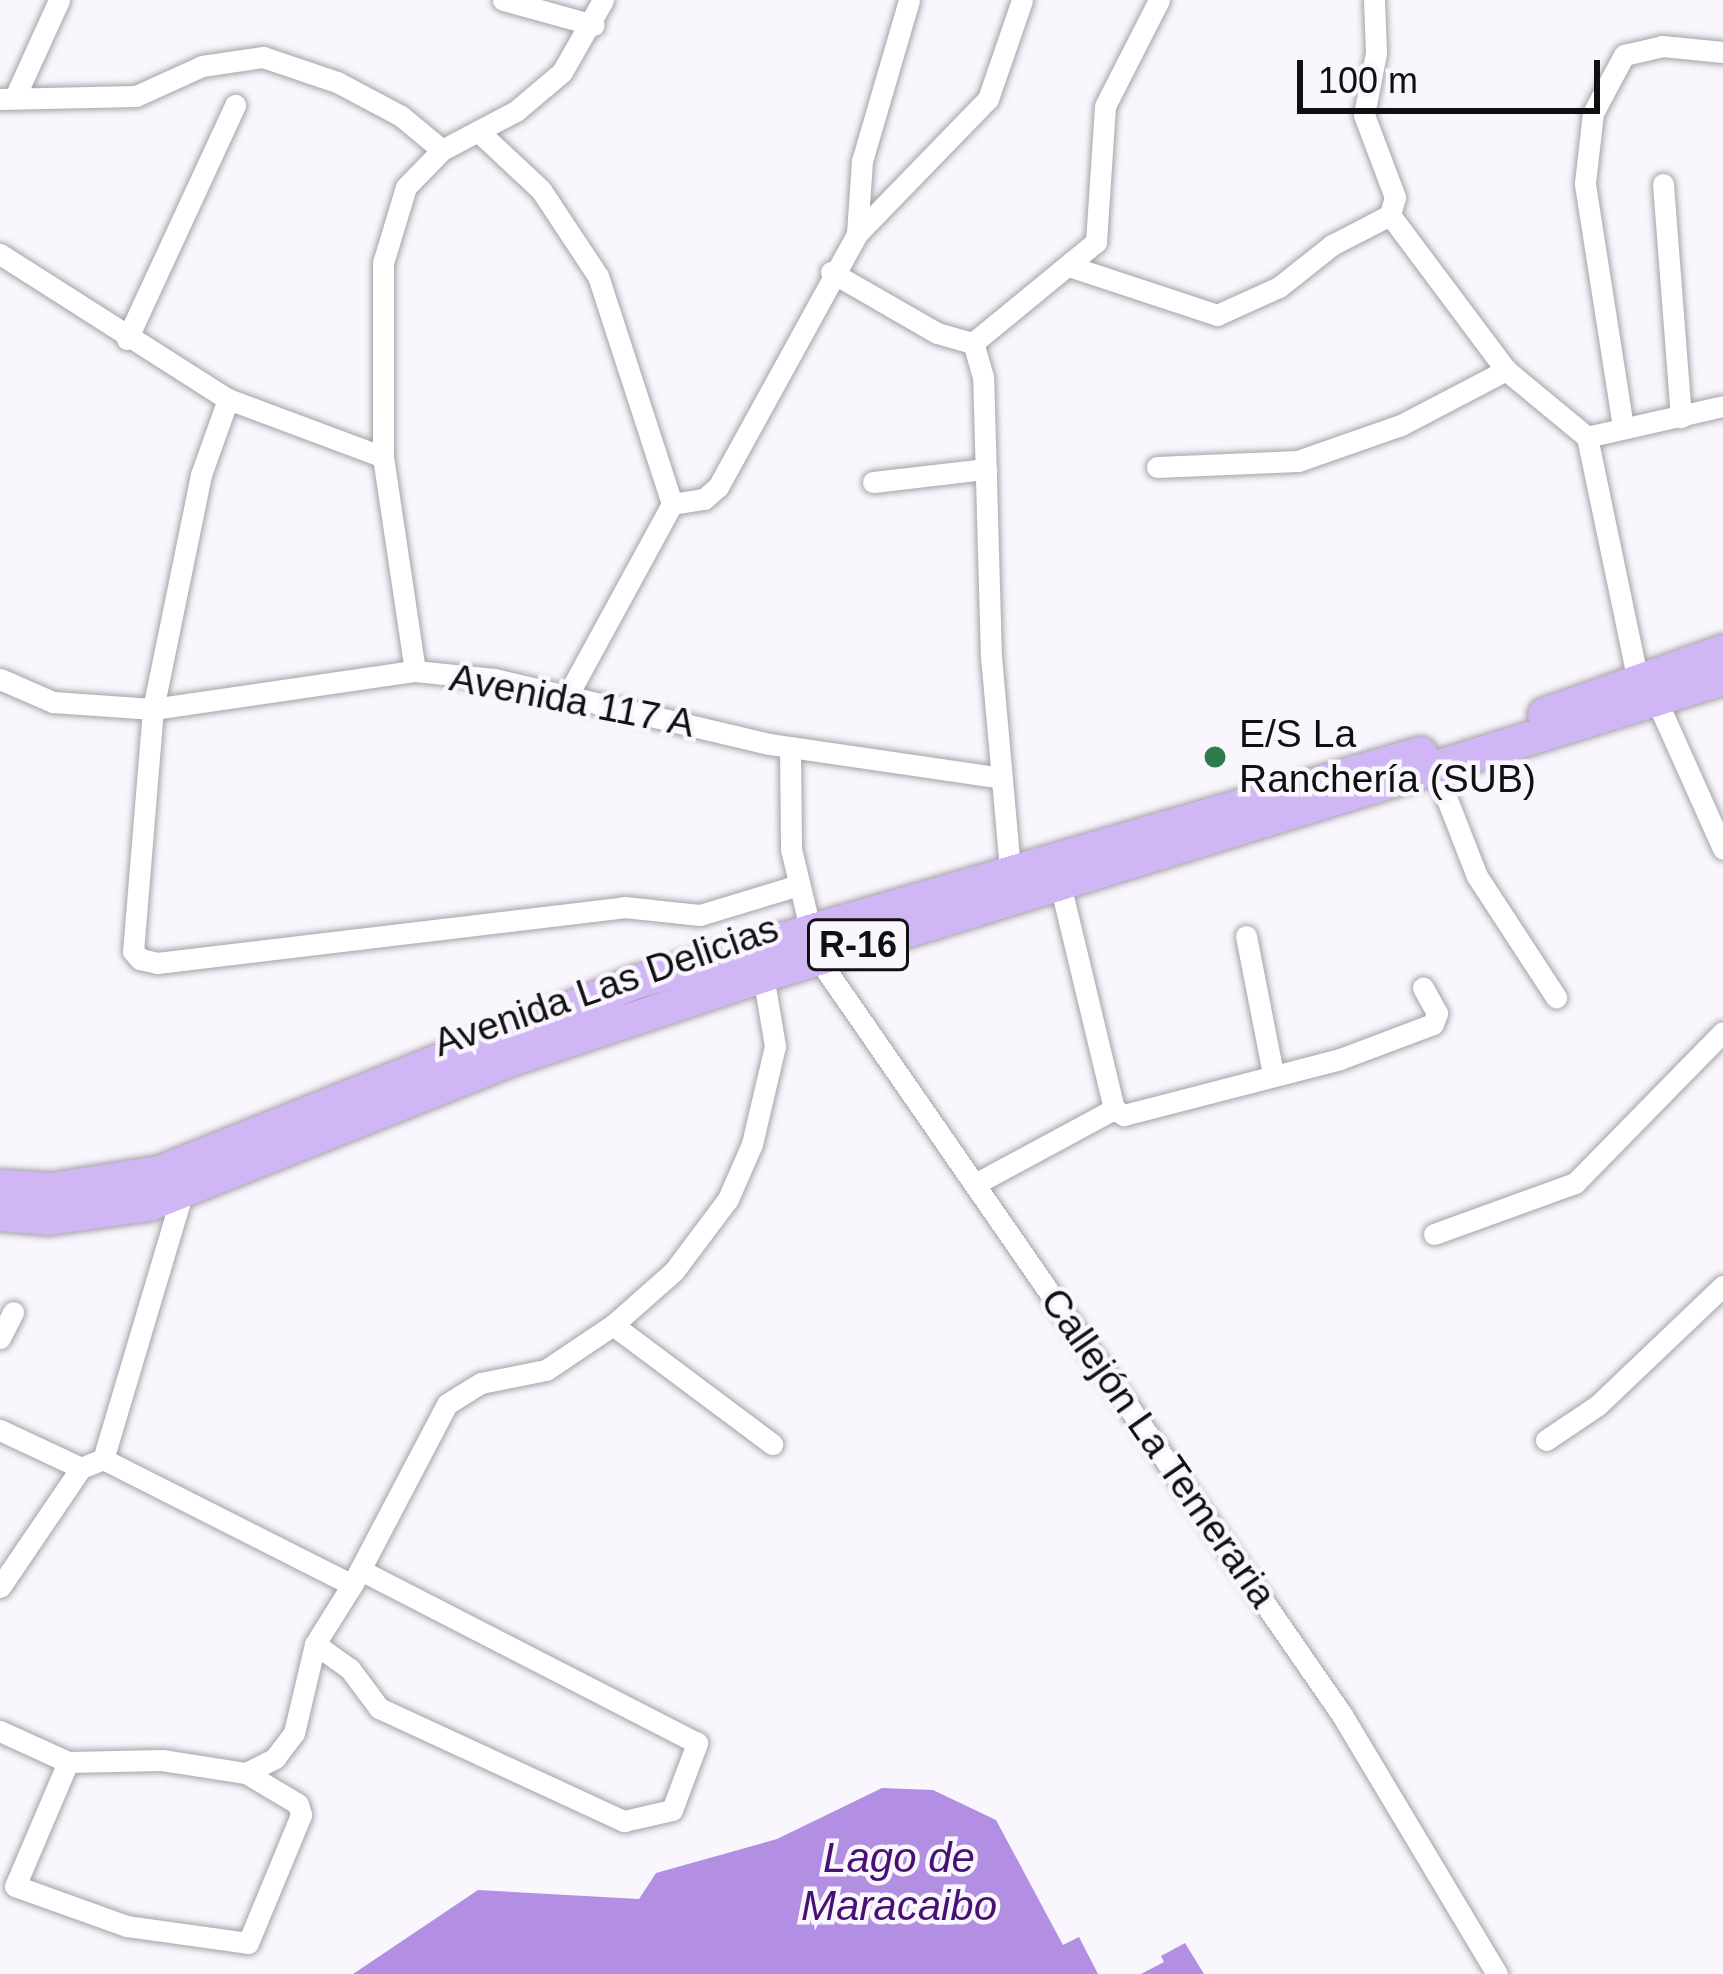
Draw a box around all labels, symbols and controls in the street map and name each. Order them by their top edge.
scale bar [1303,36,1606,110]
text: 100 m [1318,60,1418,101]
street label: Avenida 117 A [445,654,699,748]
place label: E/S La Ranchería (SUB) [1239,712,1536,803]
marker: E/S La Ranchería (SUB) [1202,744,1228,770]
street label: Avenida Las Delicias [428,905,784,1067]
road number: R-16 [804,915,912,975]
street label: Callejón La Temeraria [1030,1279,1286,1617]
water label: Lago de Maracaibo [801,1833,997,1932]

